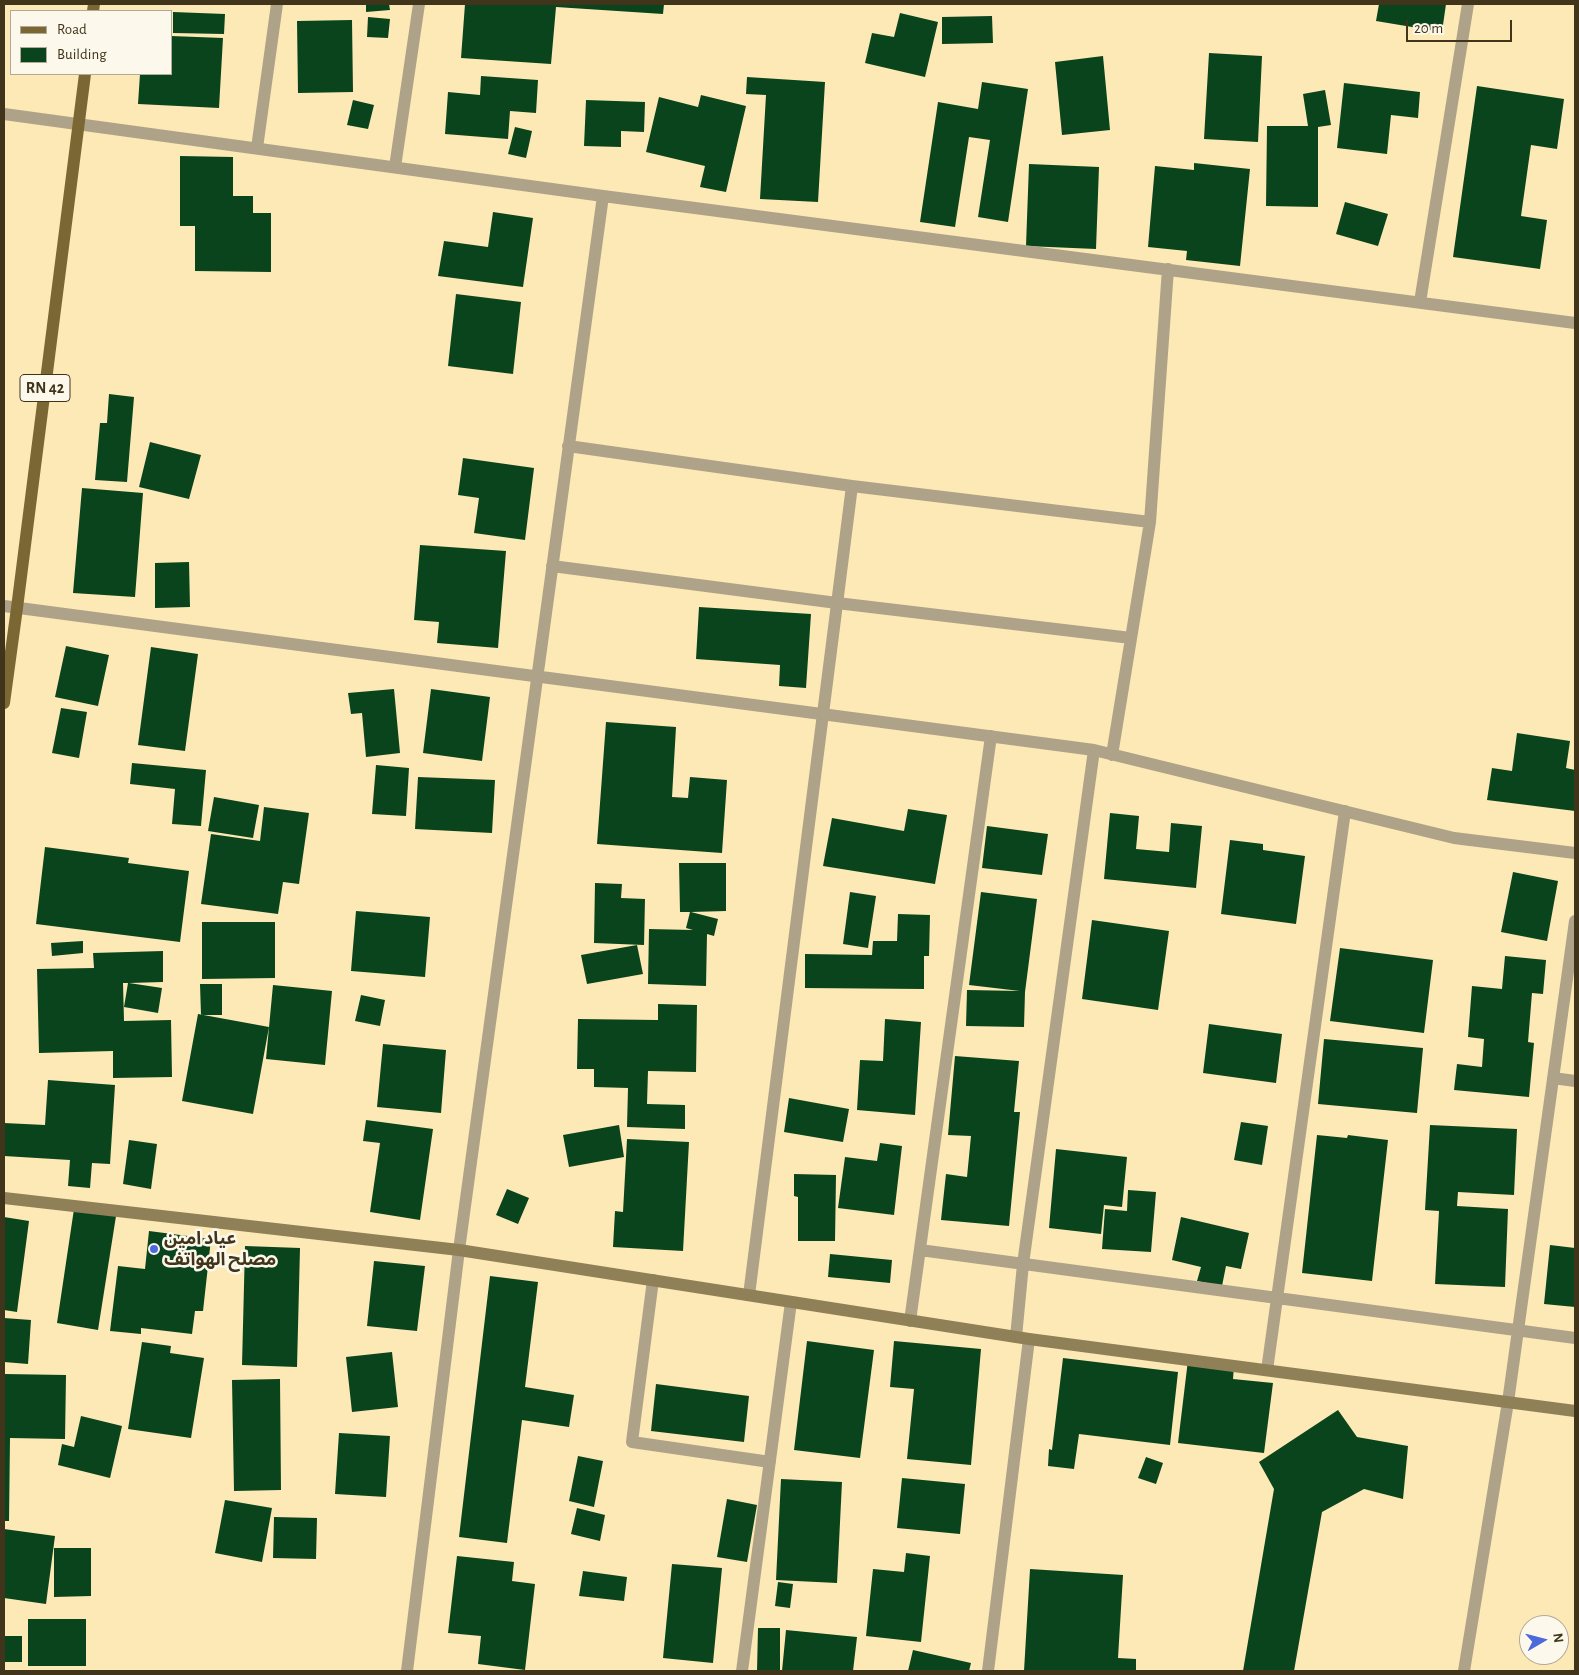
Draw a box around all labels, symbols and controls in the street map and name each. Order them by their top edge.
legend [10,10,172,75]
scale bar [1409,10,1515,42]
text: 20 m [1414,21,1443,36]
text: Road [57,22,87,37]
text: Building [57,47,107,62]
road number: RN 42 [20,374,70,402]
place label: عياد امين مصلح الهواتف [164,1228,276,1270]
marker: عياد امين مصلح الهواتف [148,1243,160,1255]
north arrow [1519,1615,1569,1665]
text: N [1550,1632,1565,1644]

